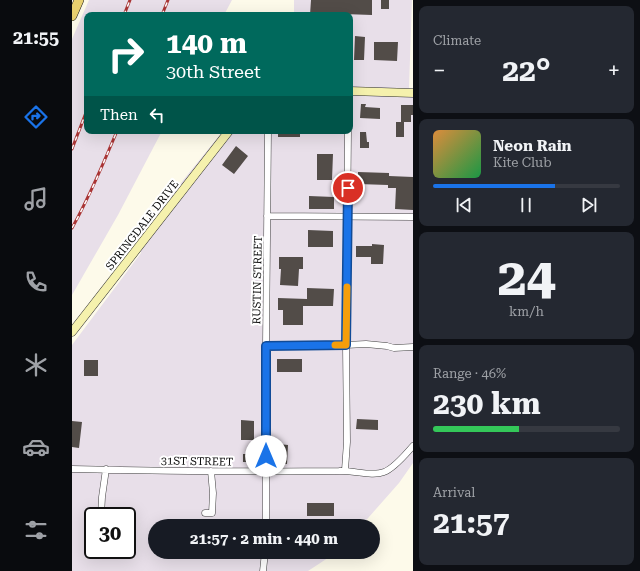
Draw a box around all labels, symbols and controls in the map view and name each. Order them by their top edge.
text: 21:55 [13,27,59,48]
text: 140 m [166,27,247,60]
icon: right [100,28,152,80]
text: Climate [433,33,481,48]
text: 22° [502,53,551,88]
text: − [433,58,445,83]
text: + [608,58,620,83]
text: 30th Street [166,61,261,82]
icon: directions [22,103,50,131]
icon: left [146,104,168,126]
text: Then [100,106,138,124]
text: Neon Rain [493,137,572,155]
text: Kite Club [493,155,552,170]
pin [331,171,365,205]
icon: arrive [337,177,359,199]
street label: SPRINGDALE DRIVE [103,178,182,273]
icon: music [22,185,50,213]
icon: previous [453,194,475,216]
icon: pause [515,194,537,216]
icon: next [578,194,600,216]
street label: RUSTIN STREET [250,235,265,325]
text: 24 [497,247,556,308]
icon: phone [22,268,50,296]
text: km/h [509,304,544,319]
icon: climate [22,351,50,379]
text: Range · 46% [433,366,506,381]
text: 230 km [433,386,541,421]
icon: car [22,433,50,461]
position arrow [245,435,287,477]
street label: 31ST STREET [161,454,233,469]
text: Arrival [433,485,475,500]
text: 21:57 [433,505,510,540]
speed limit sign: 30 [84,507,136,559]
icon: filters [22,516,50,544]
text: 21:57 · 2 min · 440 m [190,530,338,548]

